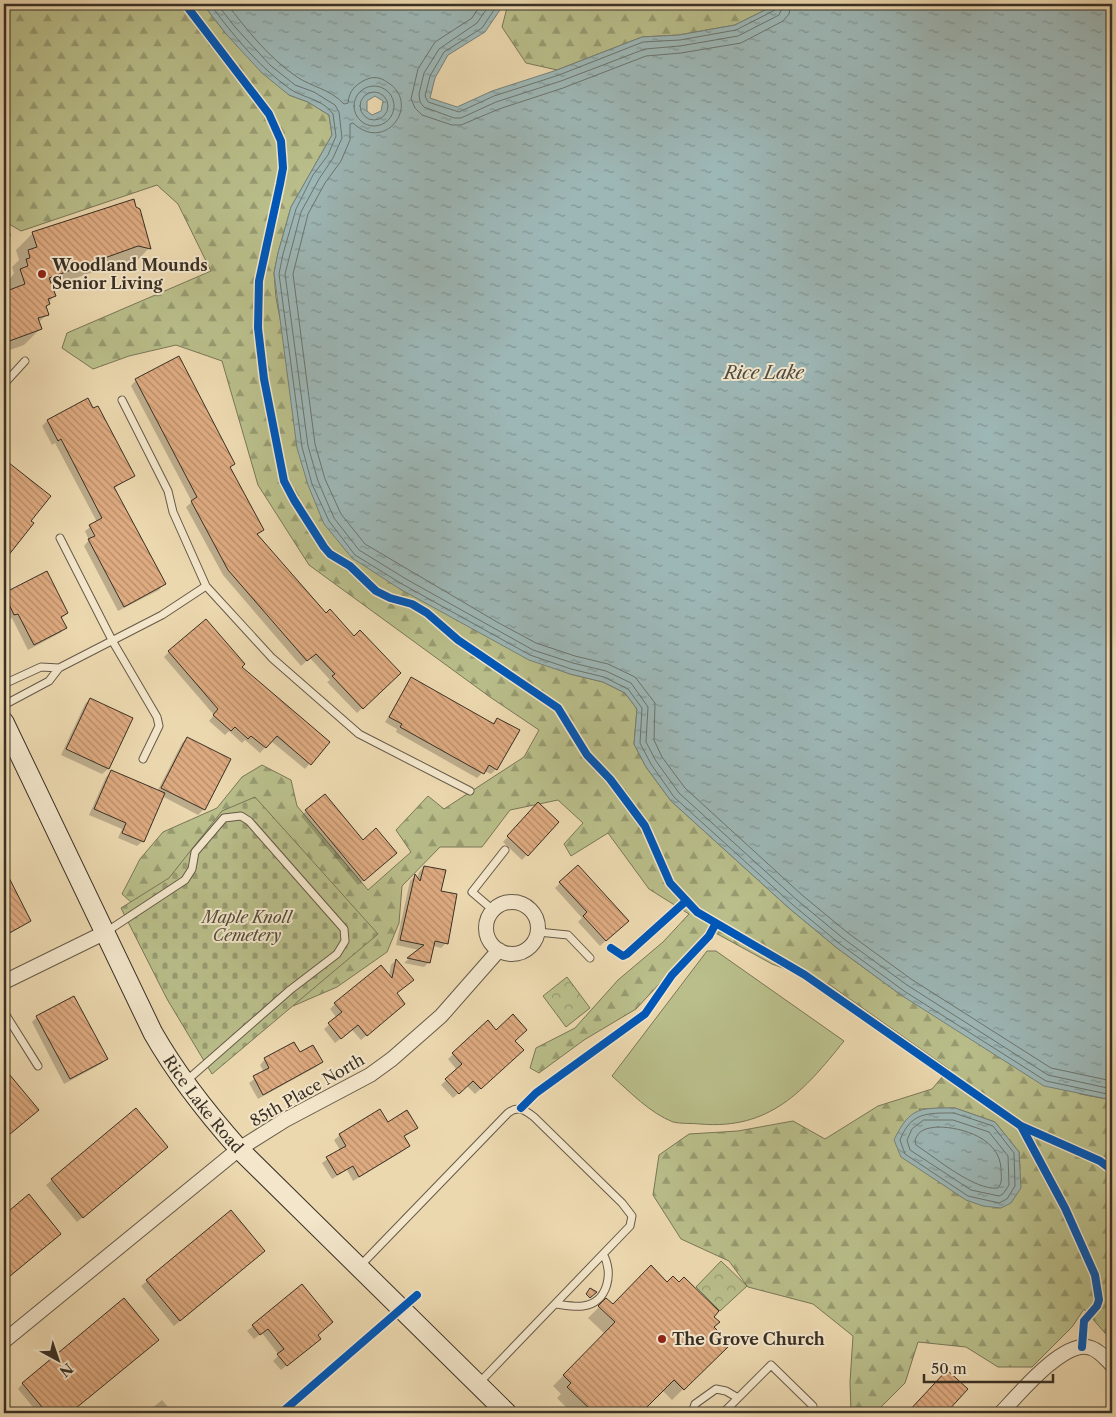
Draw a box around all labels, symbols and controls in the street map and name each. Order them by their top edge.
place label: Woodland Mounds Senior Living [51,255,208,293]
marker: Woodland Mounds Senior Living [36,268,48,280]
water label: Rice Lake [722,362,805,384]
park label: Maple Knoll Cemetery [200,907,294,945]
street label: 85th Place North [246,1049,368,1131]
street label: Rice Lake Road [159,1051,248,1157]
place label: The Grove Church [672,1329,825,1349]
marker: The Grove Church [656,1333,668,1345]
north arrow [32,1334,82,1384]
scale bar [924,1352,1052,1384]
text: N [56,1359,77,1381]
text: 50 m [931,1359,967,1378]

